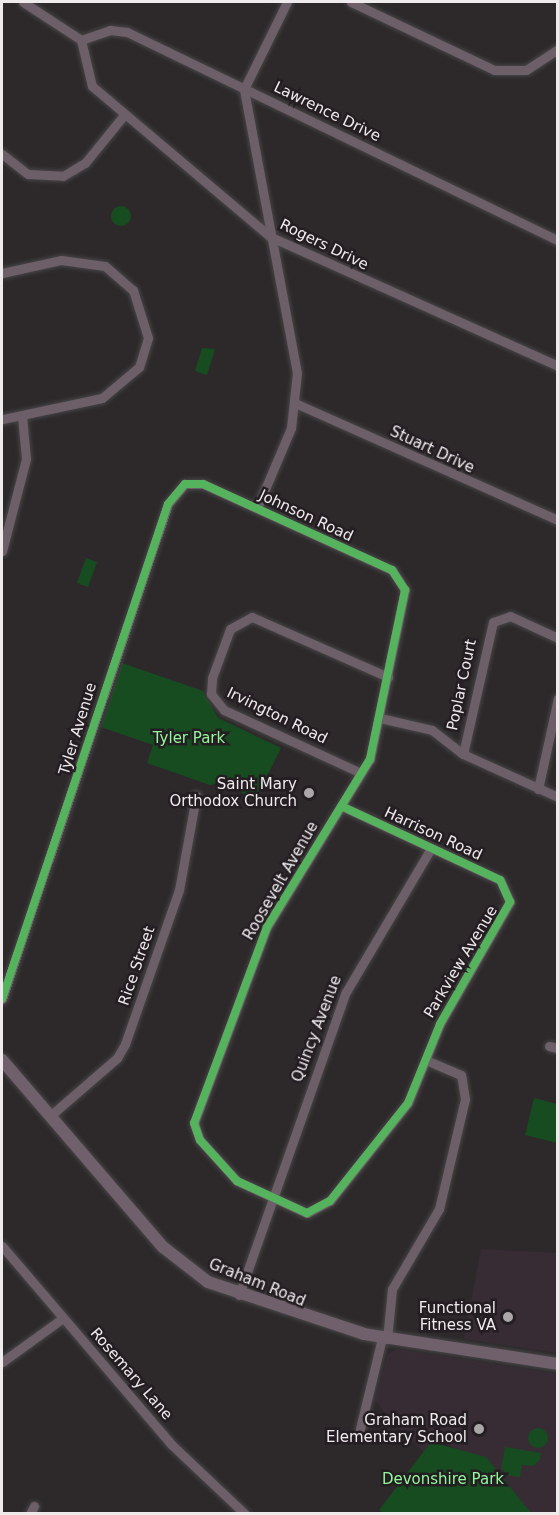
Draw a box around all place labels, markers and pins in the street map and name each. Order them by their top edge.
place label: Saint Mary Orthodox Church [170,775,297,810]
marker: Saint Mary Orthodox Church [302,786,316,800]
place label: Functional Fitness VA [419,1299,496,1334]
marker: Functional Fitness VA [501,1310,515,1324]
place label: Graham Road Elementary School [326,1411,467,1446]
marker: Graham Road Elementary School [472,1422,486,1436]

